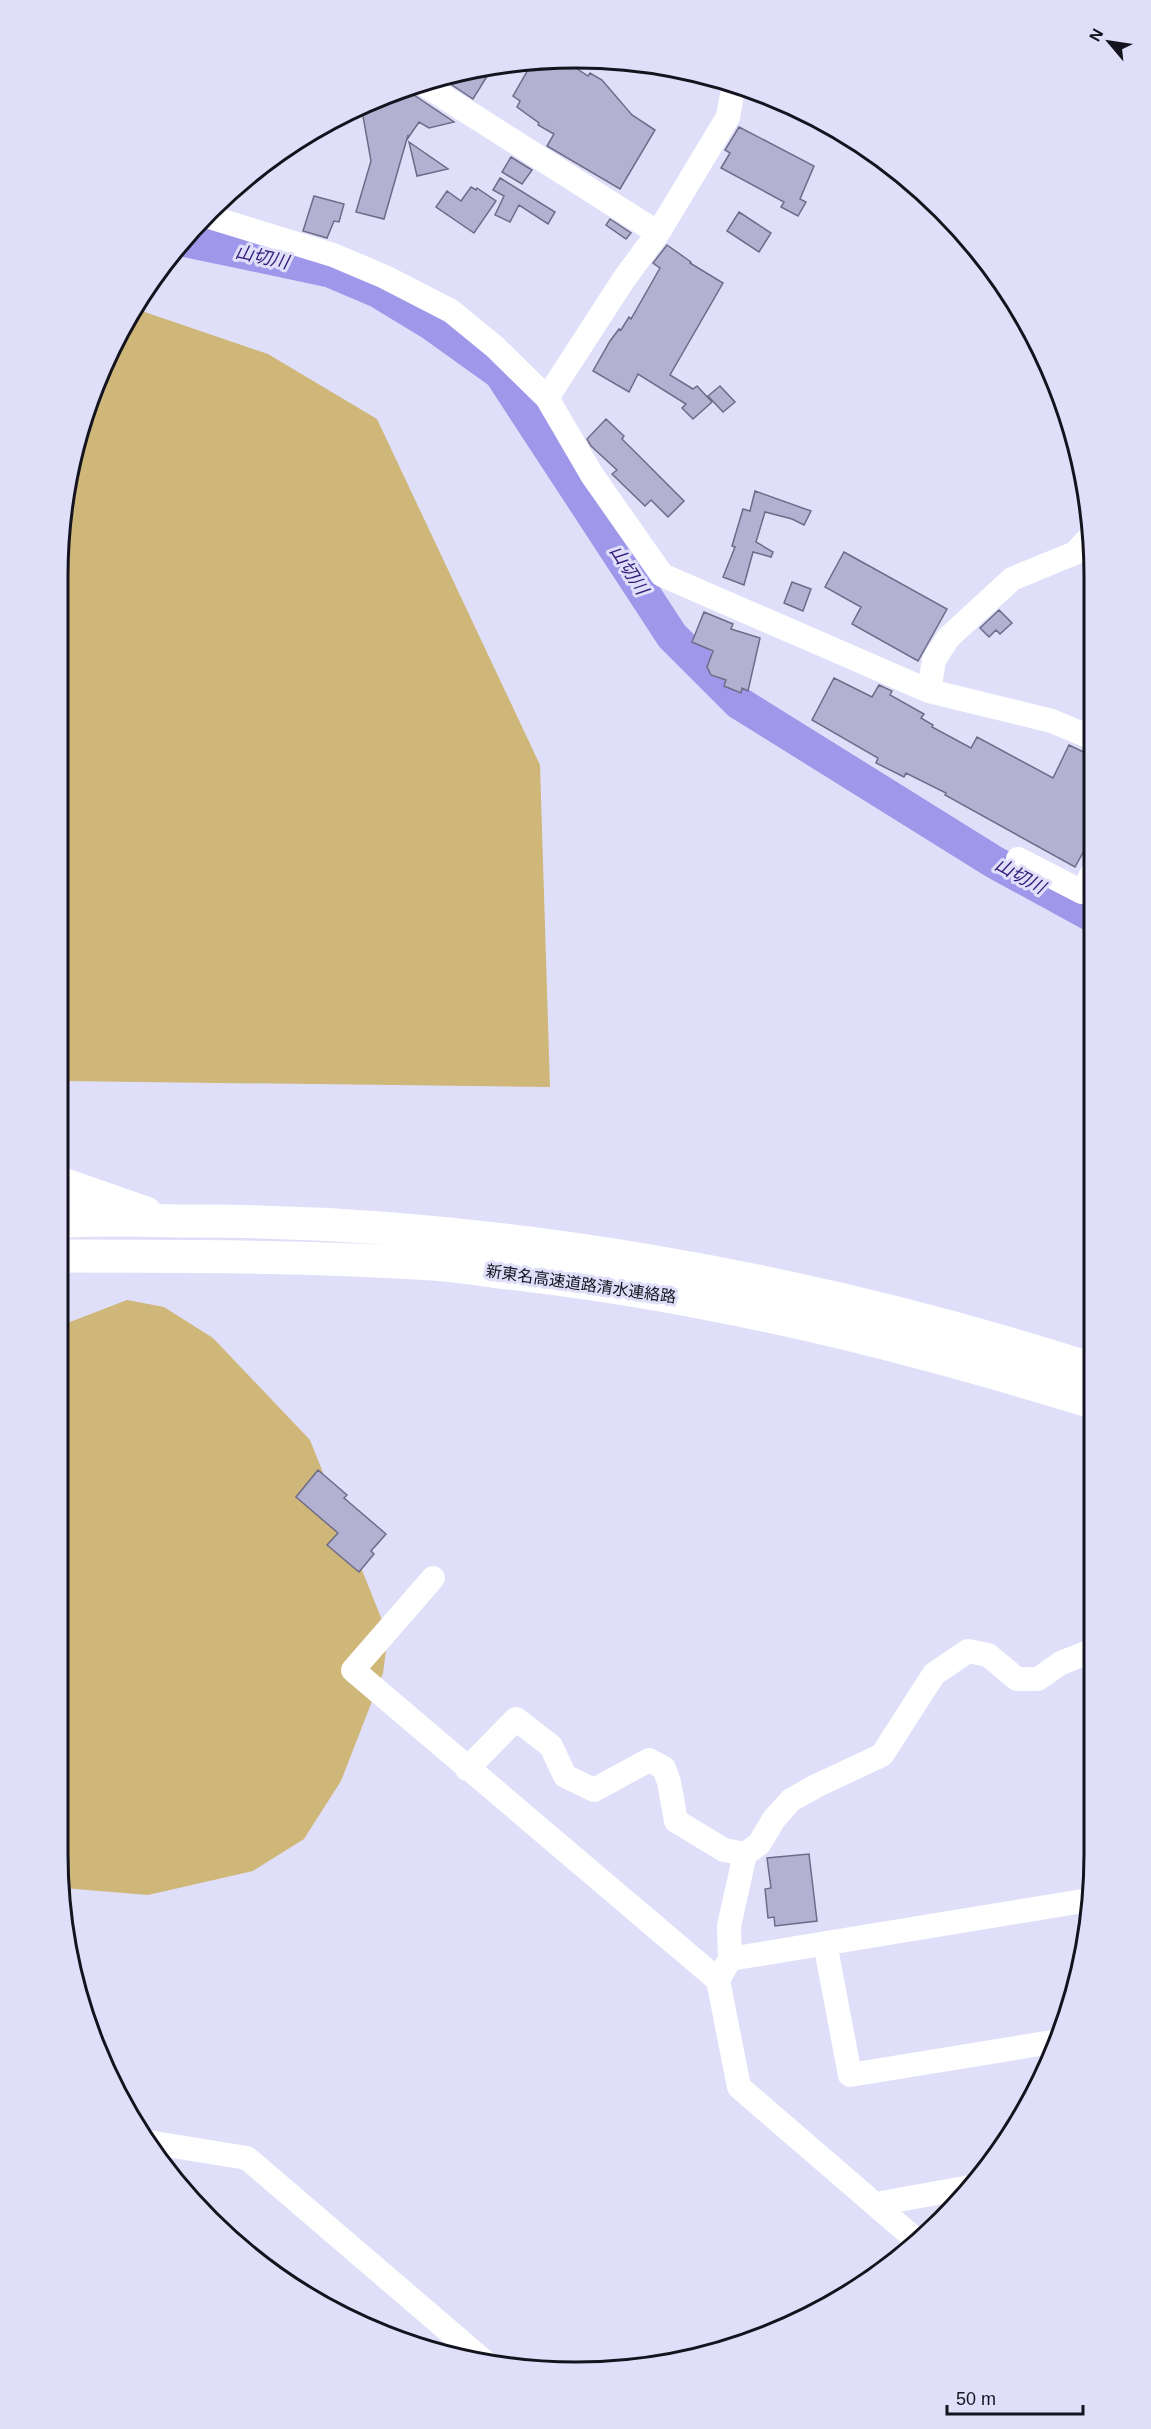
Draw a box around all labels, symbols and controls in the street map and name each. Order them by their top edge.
north arrow [1079,12,1139,72]
text: N [1086,26,1107,44]
water label: 山切川 [234,242,292,273]
water label: 山切川 [606,542,653,600]
water label: 山切川 [992,854,1050,899]
street label: 新東名高速道路清水連絡路 [485,1262,677,1306]
scale bar [947,2378,1084,2416]
text: 50 m [956,2389,996,2409]

